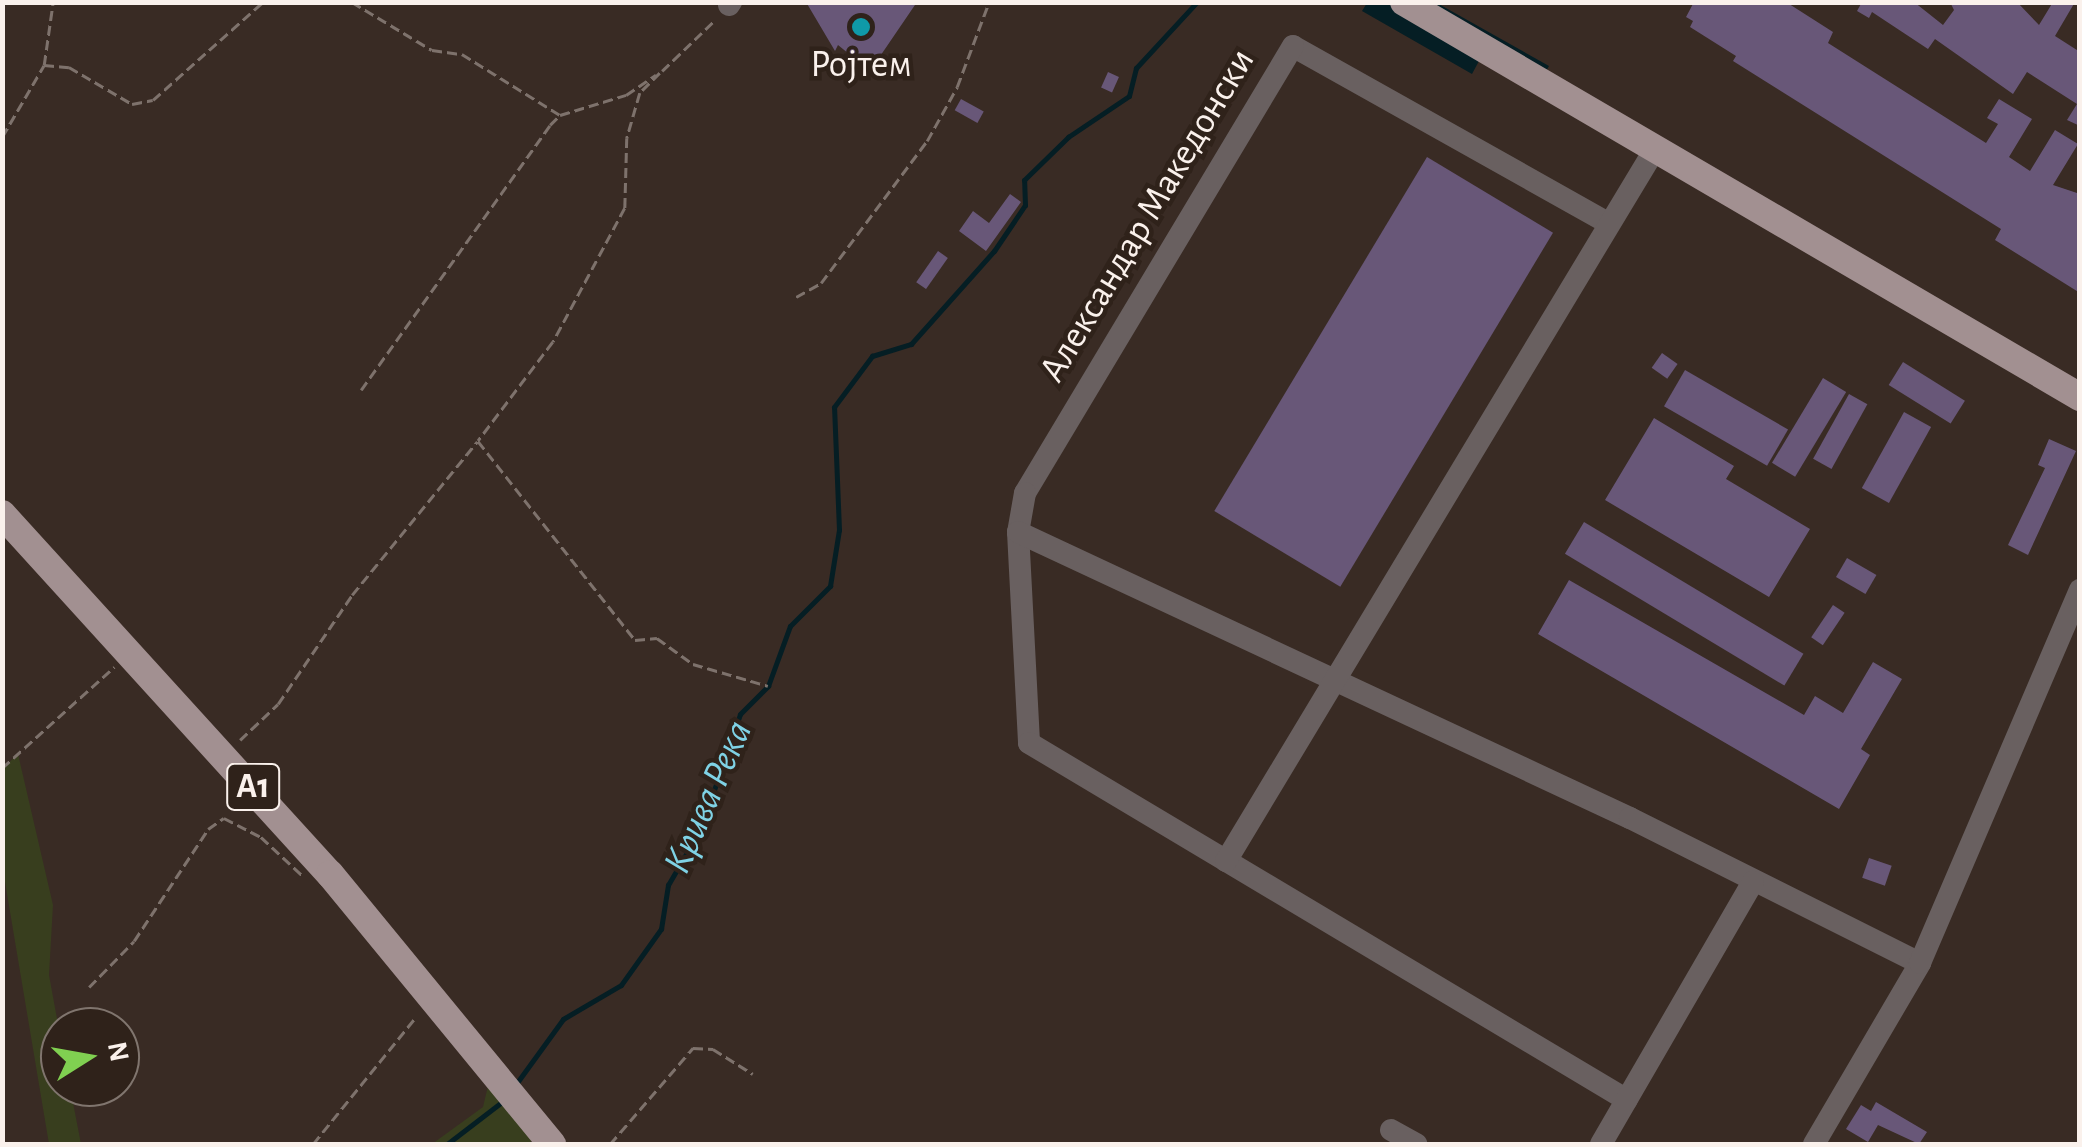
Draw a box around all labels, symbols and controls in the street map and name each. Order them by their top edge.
marker: Ројтем [850,16,872,38]
street label: Александар Македонски [1030,41,1266,391]
place label: Ројтем [810,43,912,89]
water label: Крива Река [653,713,763,881]
road number: A1 [226,757,280,817]
north arrow [40,1007,140,1107]
text: N [102,1039,133,1064]

